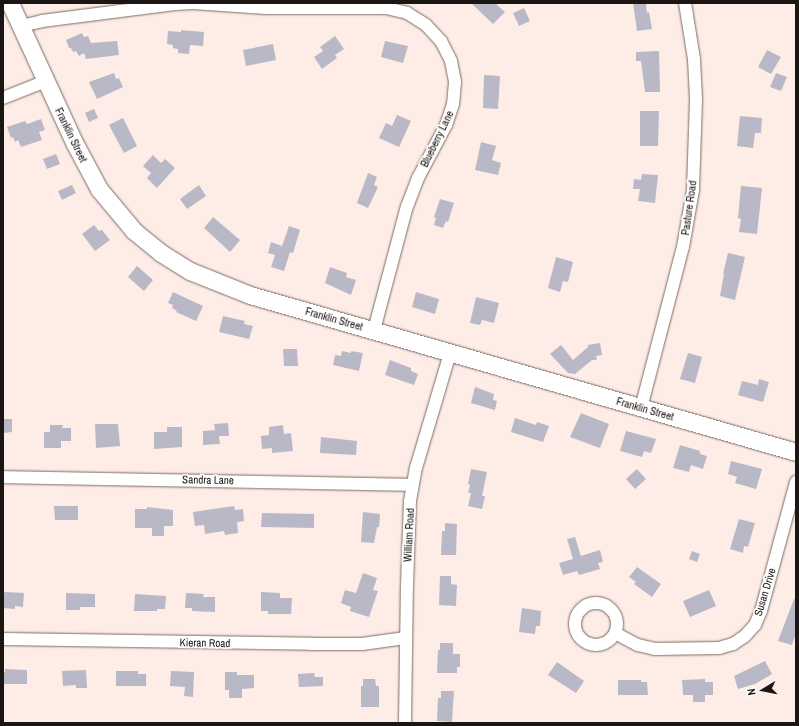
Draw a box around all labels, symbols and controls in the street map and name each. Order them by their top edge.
street label: Franklin Street [52,106,90,164]
street label: Blueberry Lane [418,109,456,169]
street label: Pasture Road [679,180,699,236]
street label: Franklin Street [304,305,364,333]
street label: Franklin Street [615,395,675,423]
street label: Sandra Lane [182,473,234,487]
street label: William Road [401,508,417,562]
street label: Susan Drive [751,566,779,618]
street label: Kieran Road [180,636,230,650]
north arrow [743,670,783,710]
text: N [744,688,759,697]

